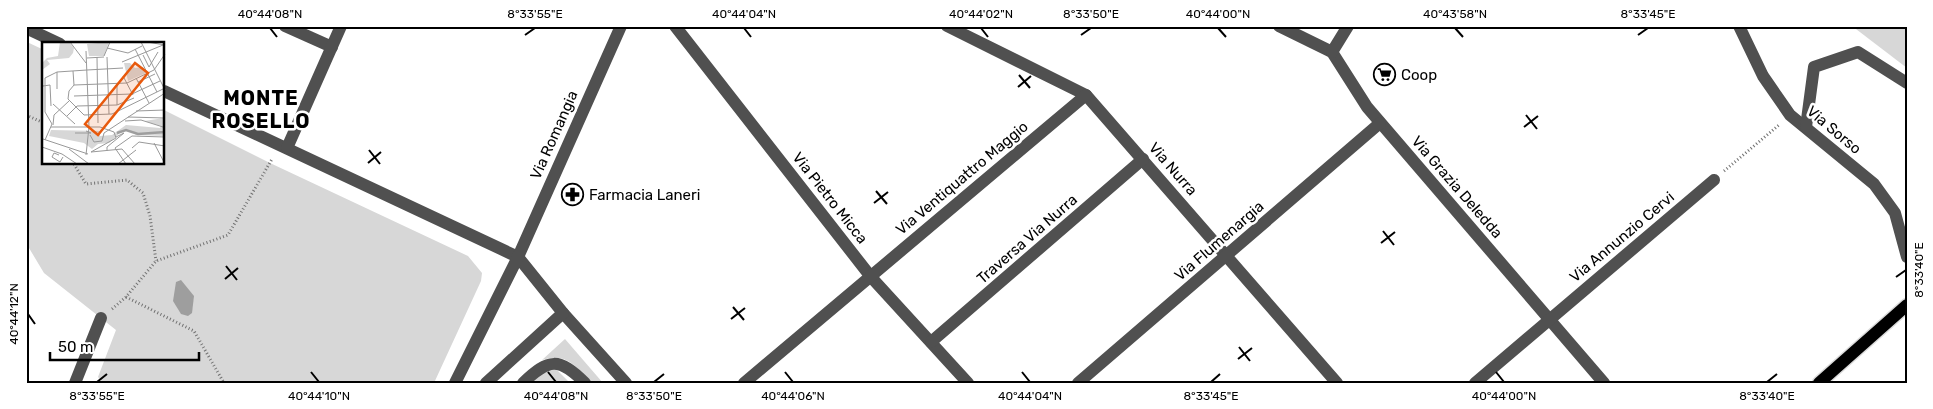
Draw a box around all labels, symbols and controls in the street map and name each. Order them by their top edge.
text: 40°44'08"N [238,7,302,21]
text: 8°33'55"E [507,7,563,21]
text: 40°44'04"N [712,7,776,21]
text: 40°44'02"N [949,7,1013,21]
text: 8°33'50"E [1063,7,1119,21]
text: 40°44'00"N [1186,7,1250,21]
text: 40°43'58"N [1423,7,1487,21]
text: 8°33'45"E [1620,7,1676,21]
inset map [42,42,165,165]
supermarket icon: Coop [1373,63,1397,87]
place label: Coop [1401,66,1437,84]
district label: MONTE ROSELLO [212,86,311,133]
street label: Via Romangia [526,88,582,182]
street label: Via Sorso [1803,102,1865,158]
street label: Via Ventiquattro Maggio [892,117,1032,239]
street label: Via Grazia Deledda [1408,132,1506,242]
street label: Via Nurra [1145,139,1201,199]
street label: Via Pietro Micca [789,149,871,247]
pharmacy icon: Farmacia Laneri [561,183,585,207]
place label: Farmacia Laneri [589,186,700,204]
street label: Via Annunzio Cervi [1566,188,1678,286]
street label: Traversa Via Nurra [973,191,1081,287]
street label: Via Flumenargia [1171,197,1267,285]
text: 8°33'40"E [1912,242,1926,298]
text: 40°44'12"N [7,283,21,345]
scale bar [50,329,199,361]
text: 50 m [58,338,93,356]
text: 8°33'55"E [69,389,125,403]
text: 40°44'10"N [288,389,350,403]
text: 40°44'08"N [524,389,588,403]
text: 8°33'50"E [626,389,682,403]
text: 40°44'06"N [761,389,825,403]
text: 40°44'04"N [998,389,1062,403]
text: 8°33'45"E [1183,389,1239,403]
text: 40°44'00"N [1472,389,1536,403]
text: 8°33'40"E [1739,389,1795,403]

